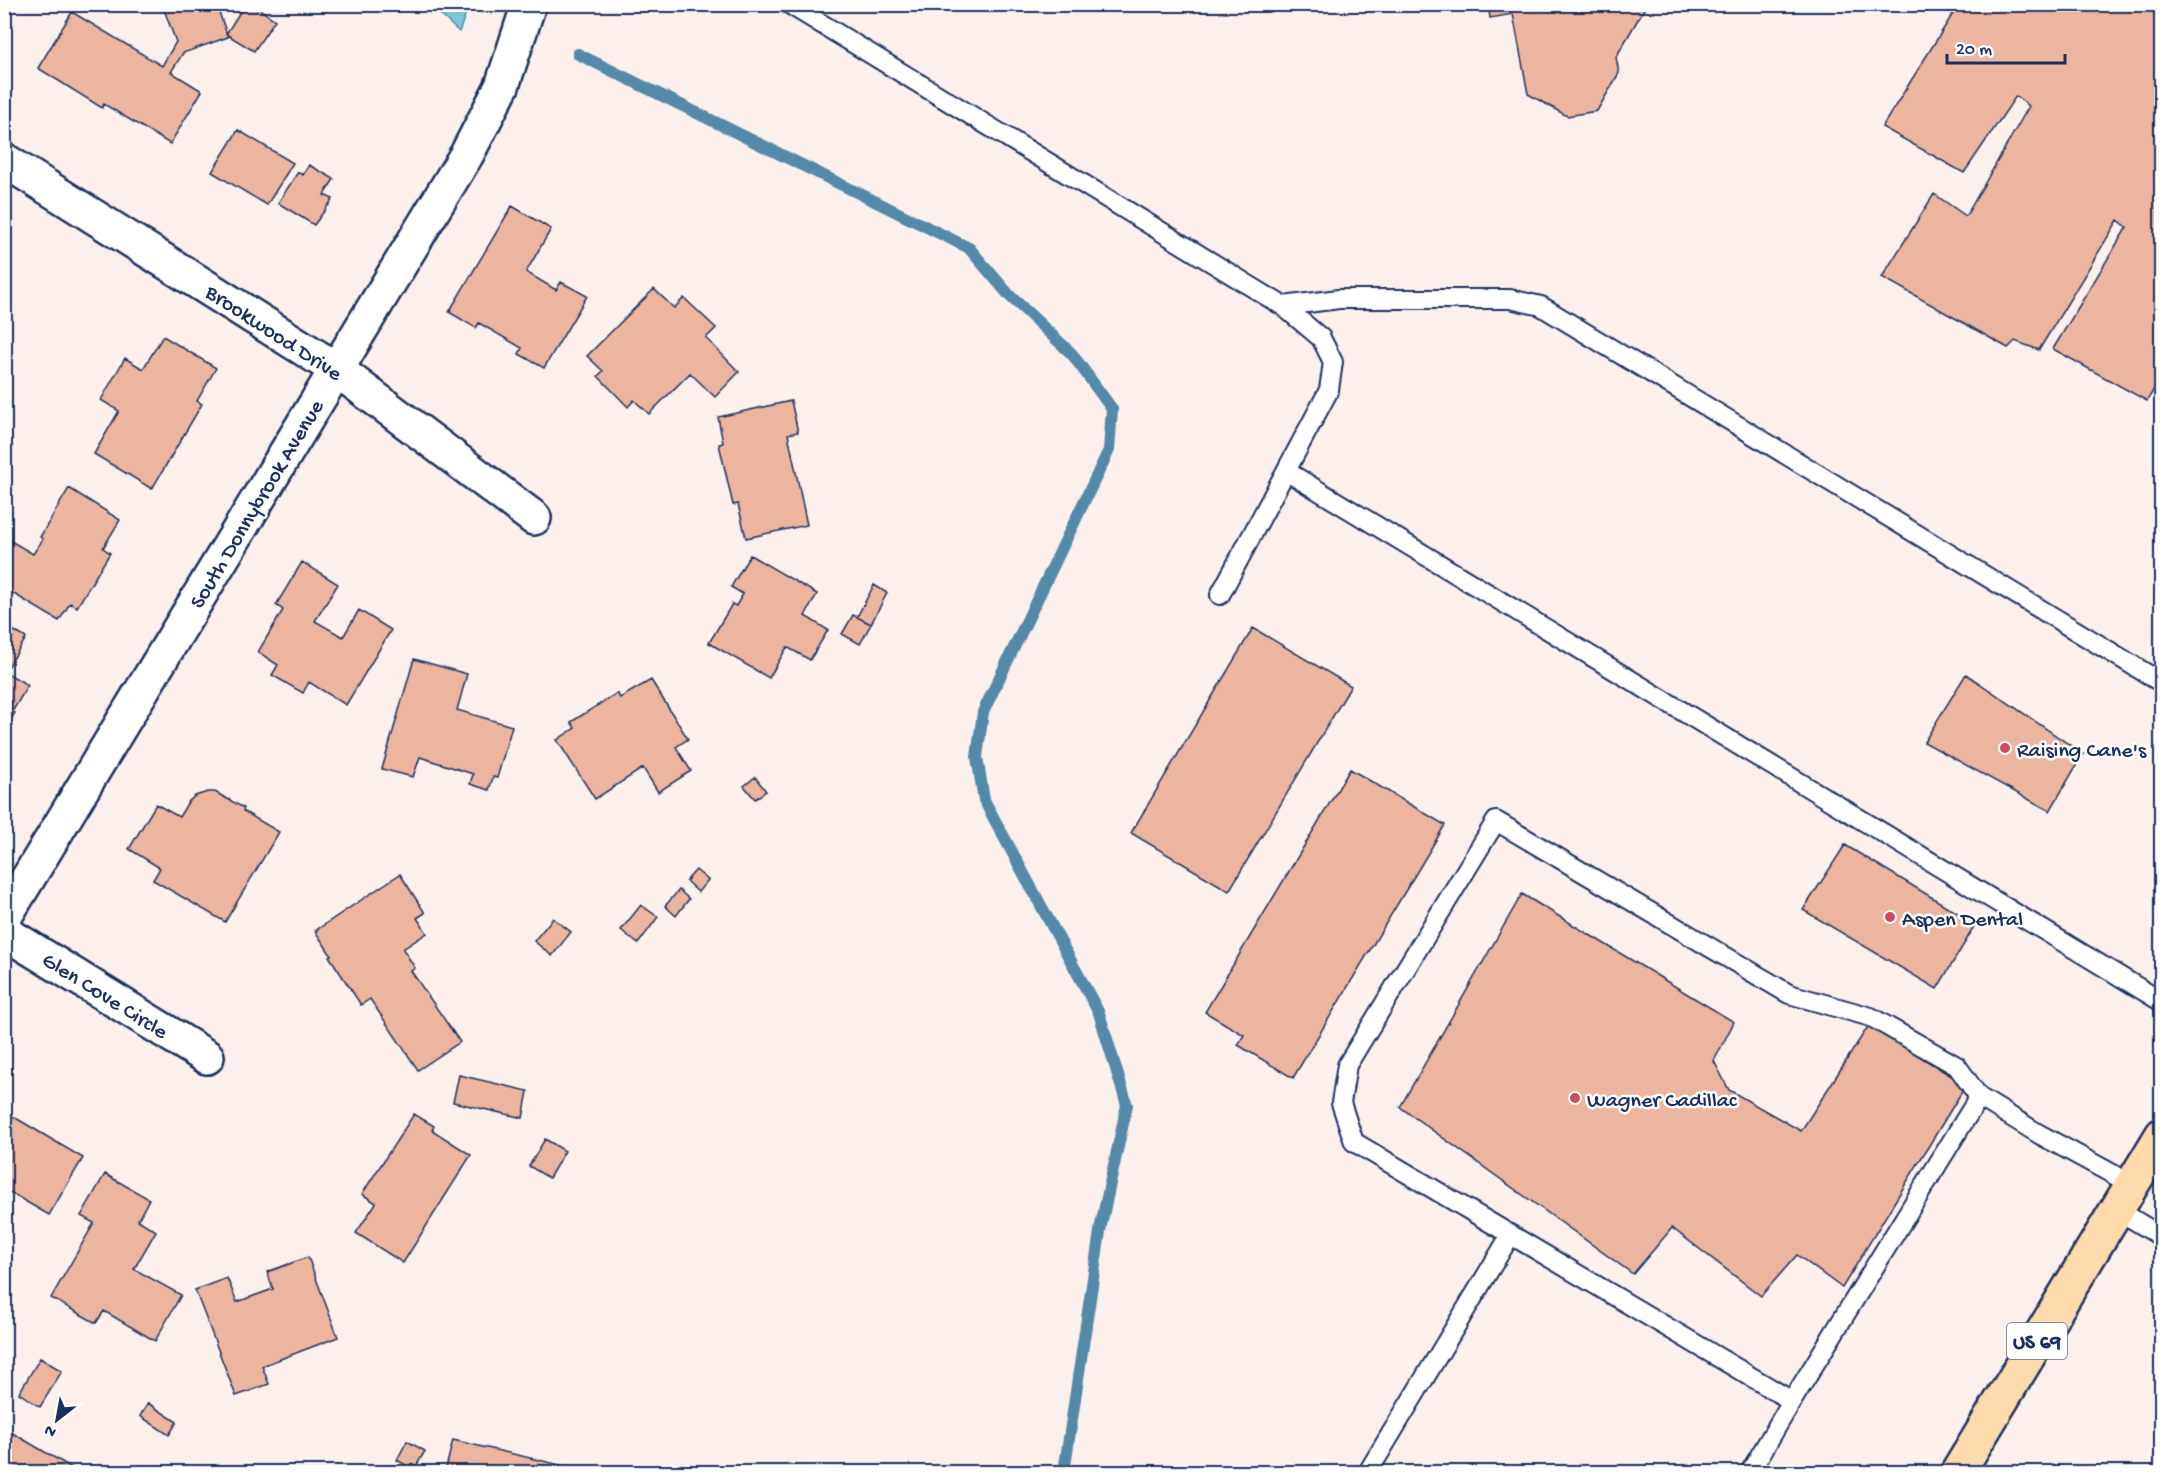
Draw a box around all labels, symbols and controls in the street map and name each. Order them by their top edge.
scale bar [1947,27,2066,65]
text: 20 m [1956,40,1992,61]
street label: Brookwood Drive [199,280,347,389]
street label: South Donnybrook Avenue [186,395,331,614]
place label: Raising Cane's [2017,739,2147,765]
marker: Raising Cane's [1998,741,2012,755]
place label: Aspen Dental [1902,908,2023,934]
marker: Aspen Dental [1883,910,1897,924]
street label: Glen Cove Circle [36,948,172,1047]
place label: Wagner Cadillac [1587,1089,1738,1115]
marker: Wagner Cadillac [1568,1091,1582,1105]
road number: US 69 [2007,1323,2067,1359]
north arrow [27,1390,87,1450]
text: N [41,1419,60,1441]

